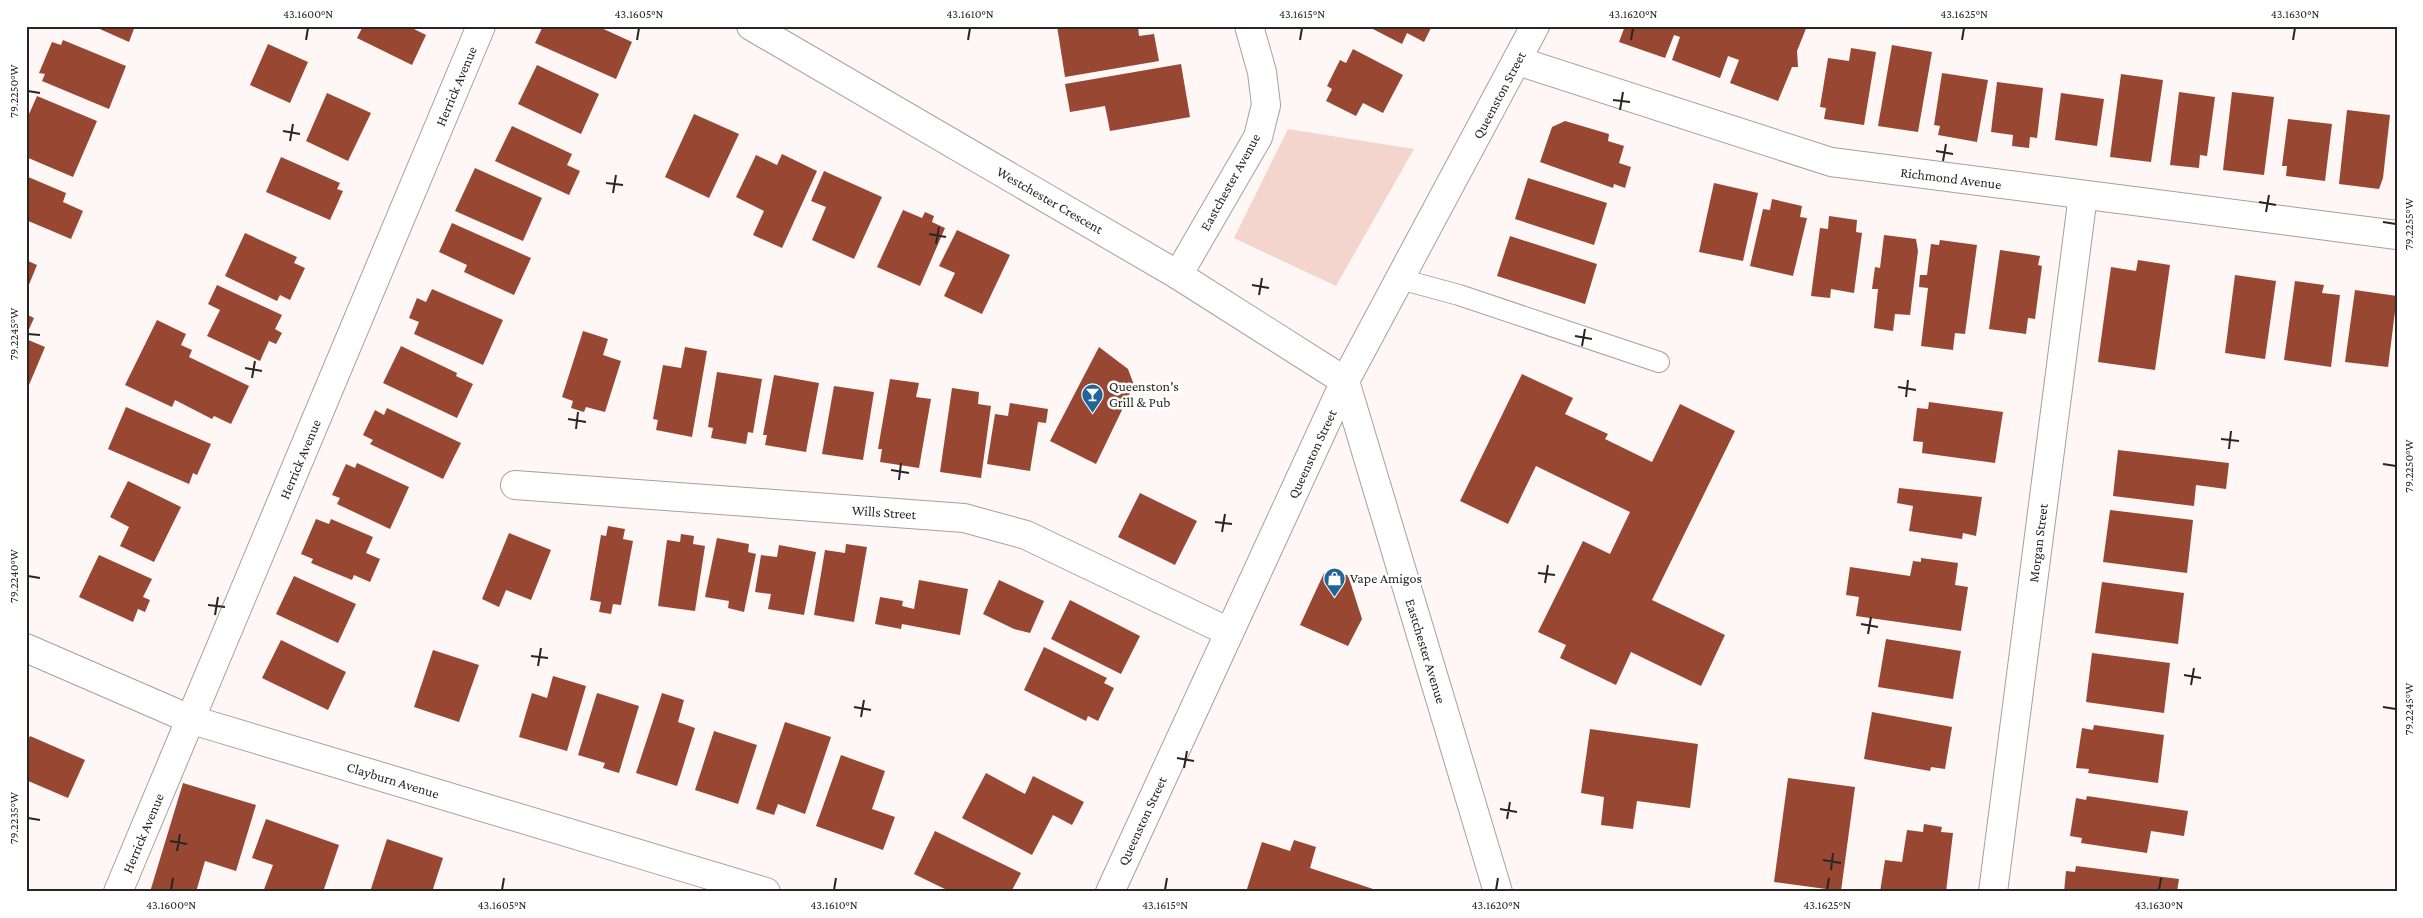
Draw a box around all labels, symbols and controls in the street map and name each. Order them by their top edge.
text: 43.1600°N [283,7,333,21]
text: 43.1605°N [615,7,664,21]
text: 43.1610°N [946,7,994,21]
text: 43.1615°N [1279,7,1325,21]
text: 43.1620°N [1609,7,1658,21]
text: 43.1625°N [1940,7,1988,21]
text: 43.1630°N [2271,7,2319,21]
street label: Herrick Avenue [432,44,480,128]
street label: Queenston Street [1469,48,1529,141]
text: 79.2250°W [7,64,21,118]
street label: Eastchester Avenue [1197,131,1263,233]
street label: Westchester Crescent [994,163,1106,237]
street label: Richmond Avenue [1900,164,2002,192]
text: 79.2255°W [2402,198,2416,250]
text: 79.2245°W [7,308,21,360]
place label: Queenston's Grill & Pub [1109,378,1179,410]
bar icon: Queenston's Grill & Pub [1081,382,1105,413]
street label: Queenston Street [1284,407,1340,501]
street label: Herrick Avenue [276,417,324,501]
text: 79.2250°W [2402,439,2416,493]
street label: Wills Street [851,502,917,522]
street label: Morgan Street [2025,502,2051,583]
text: 79.2240°W [7,549,21,603]
shop icon: Vape Amigos [1322,566,1346,597]
place label: Vape Amigos [1350,570,1422,586]
street label: Eastchester Avenue [1402,597,1450,705]
text: 79.2245°W [2402,683,2416,735]
street label: Clayburn Avenue [345,758,441,802]
street label: Queenston Street [1114,774,1170,868]
street label: Herrick Avenue [119,791,167,875]
text: 79.2235°W [7,792,21,844]
text: 43.1600°N [146,898,196,912]
text: 43.1605°N [478,898,527,912]
text: 43.1610°N [810,898,858,912]
text: 43.1615°N [1142,898,1188,912]
text: 43.1620°N [1472,898,1521,912]
text: 43.1625°N [1803,898,1851,912]
text: 43.1630°N [2135,898,2183,912]

